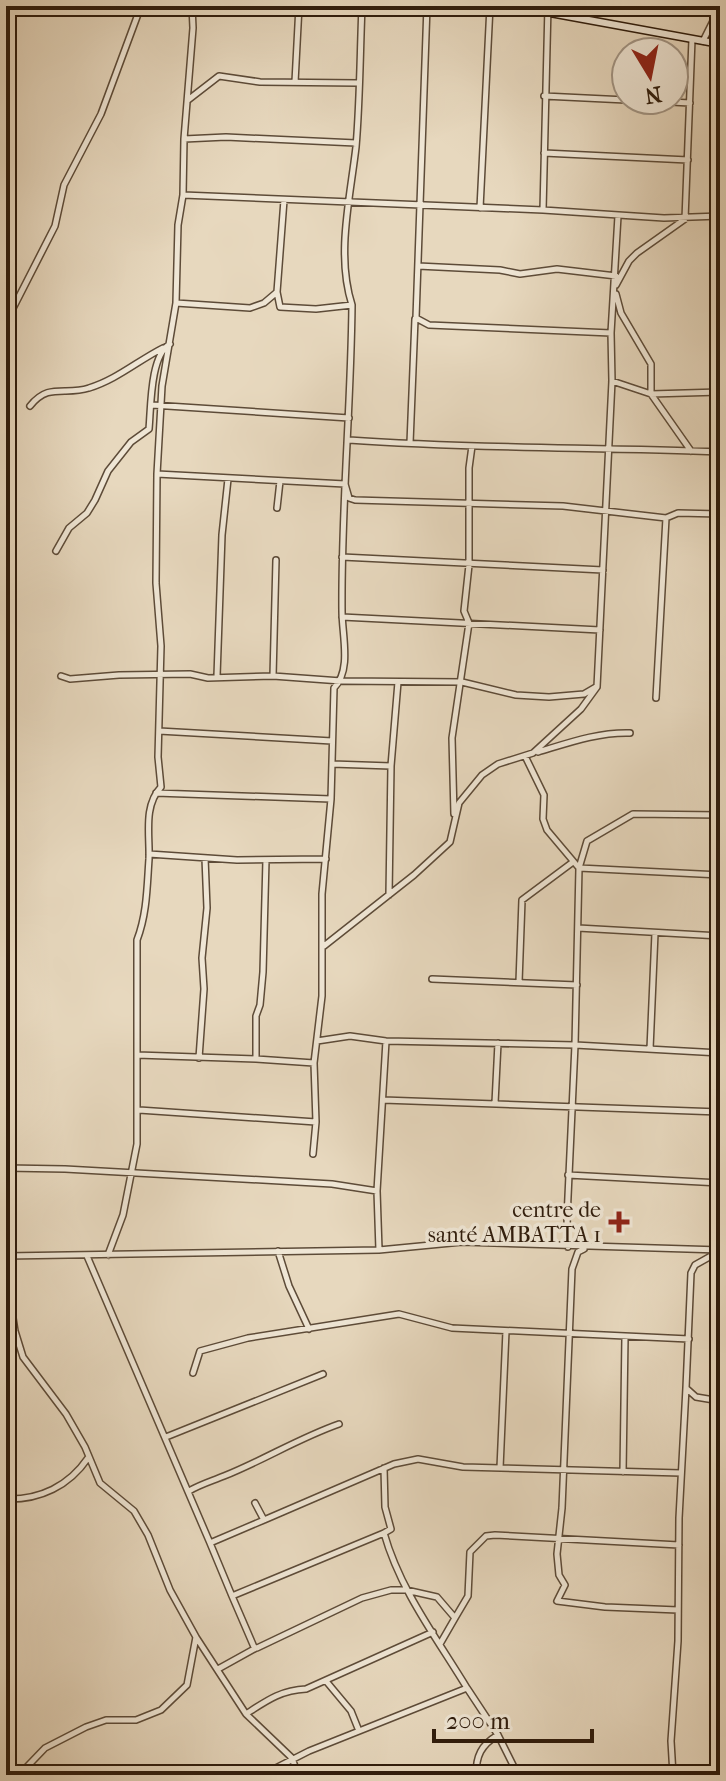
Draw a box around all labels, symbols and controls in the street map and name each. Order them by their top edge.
north arrow [610,36,690,116]
text: N [643,80,664,109]
place label: centre de santé AMBATTA 1 [428,1197,601,1248]
marker: centre de santé AMBATTA 1 [608,1211,630,1233]
scale bar [434,1693,592,1743]
text: 200 m [446,1707,510,1735]

